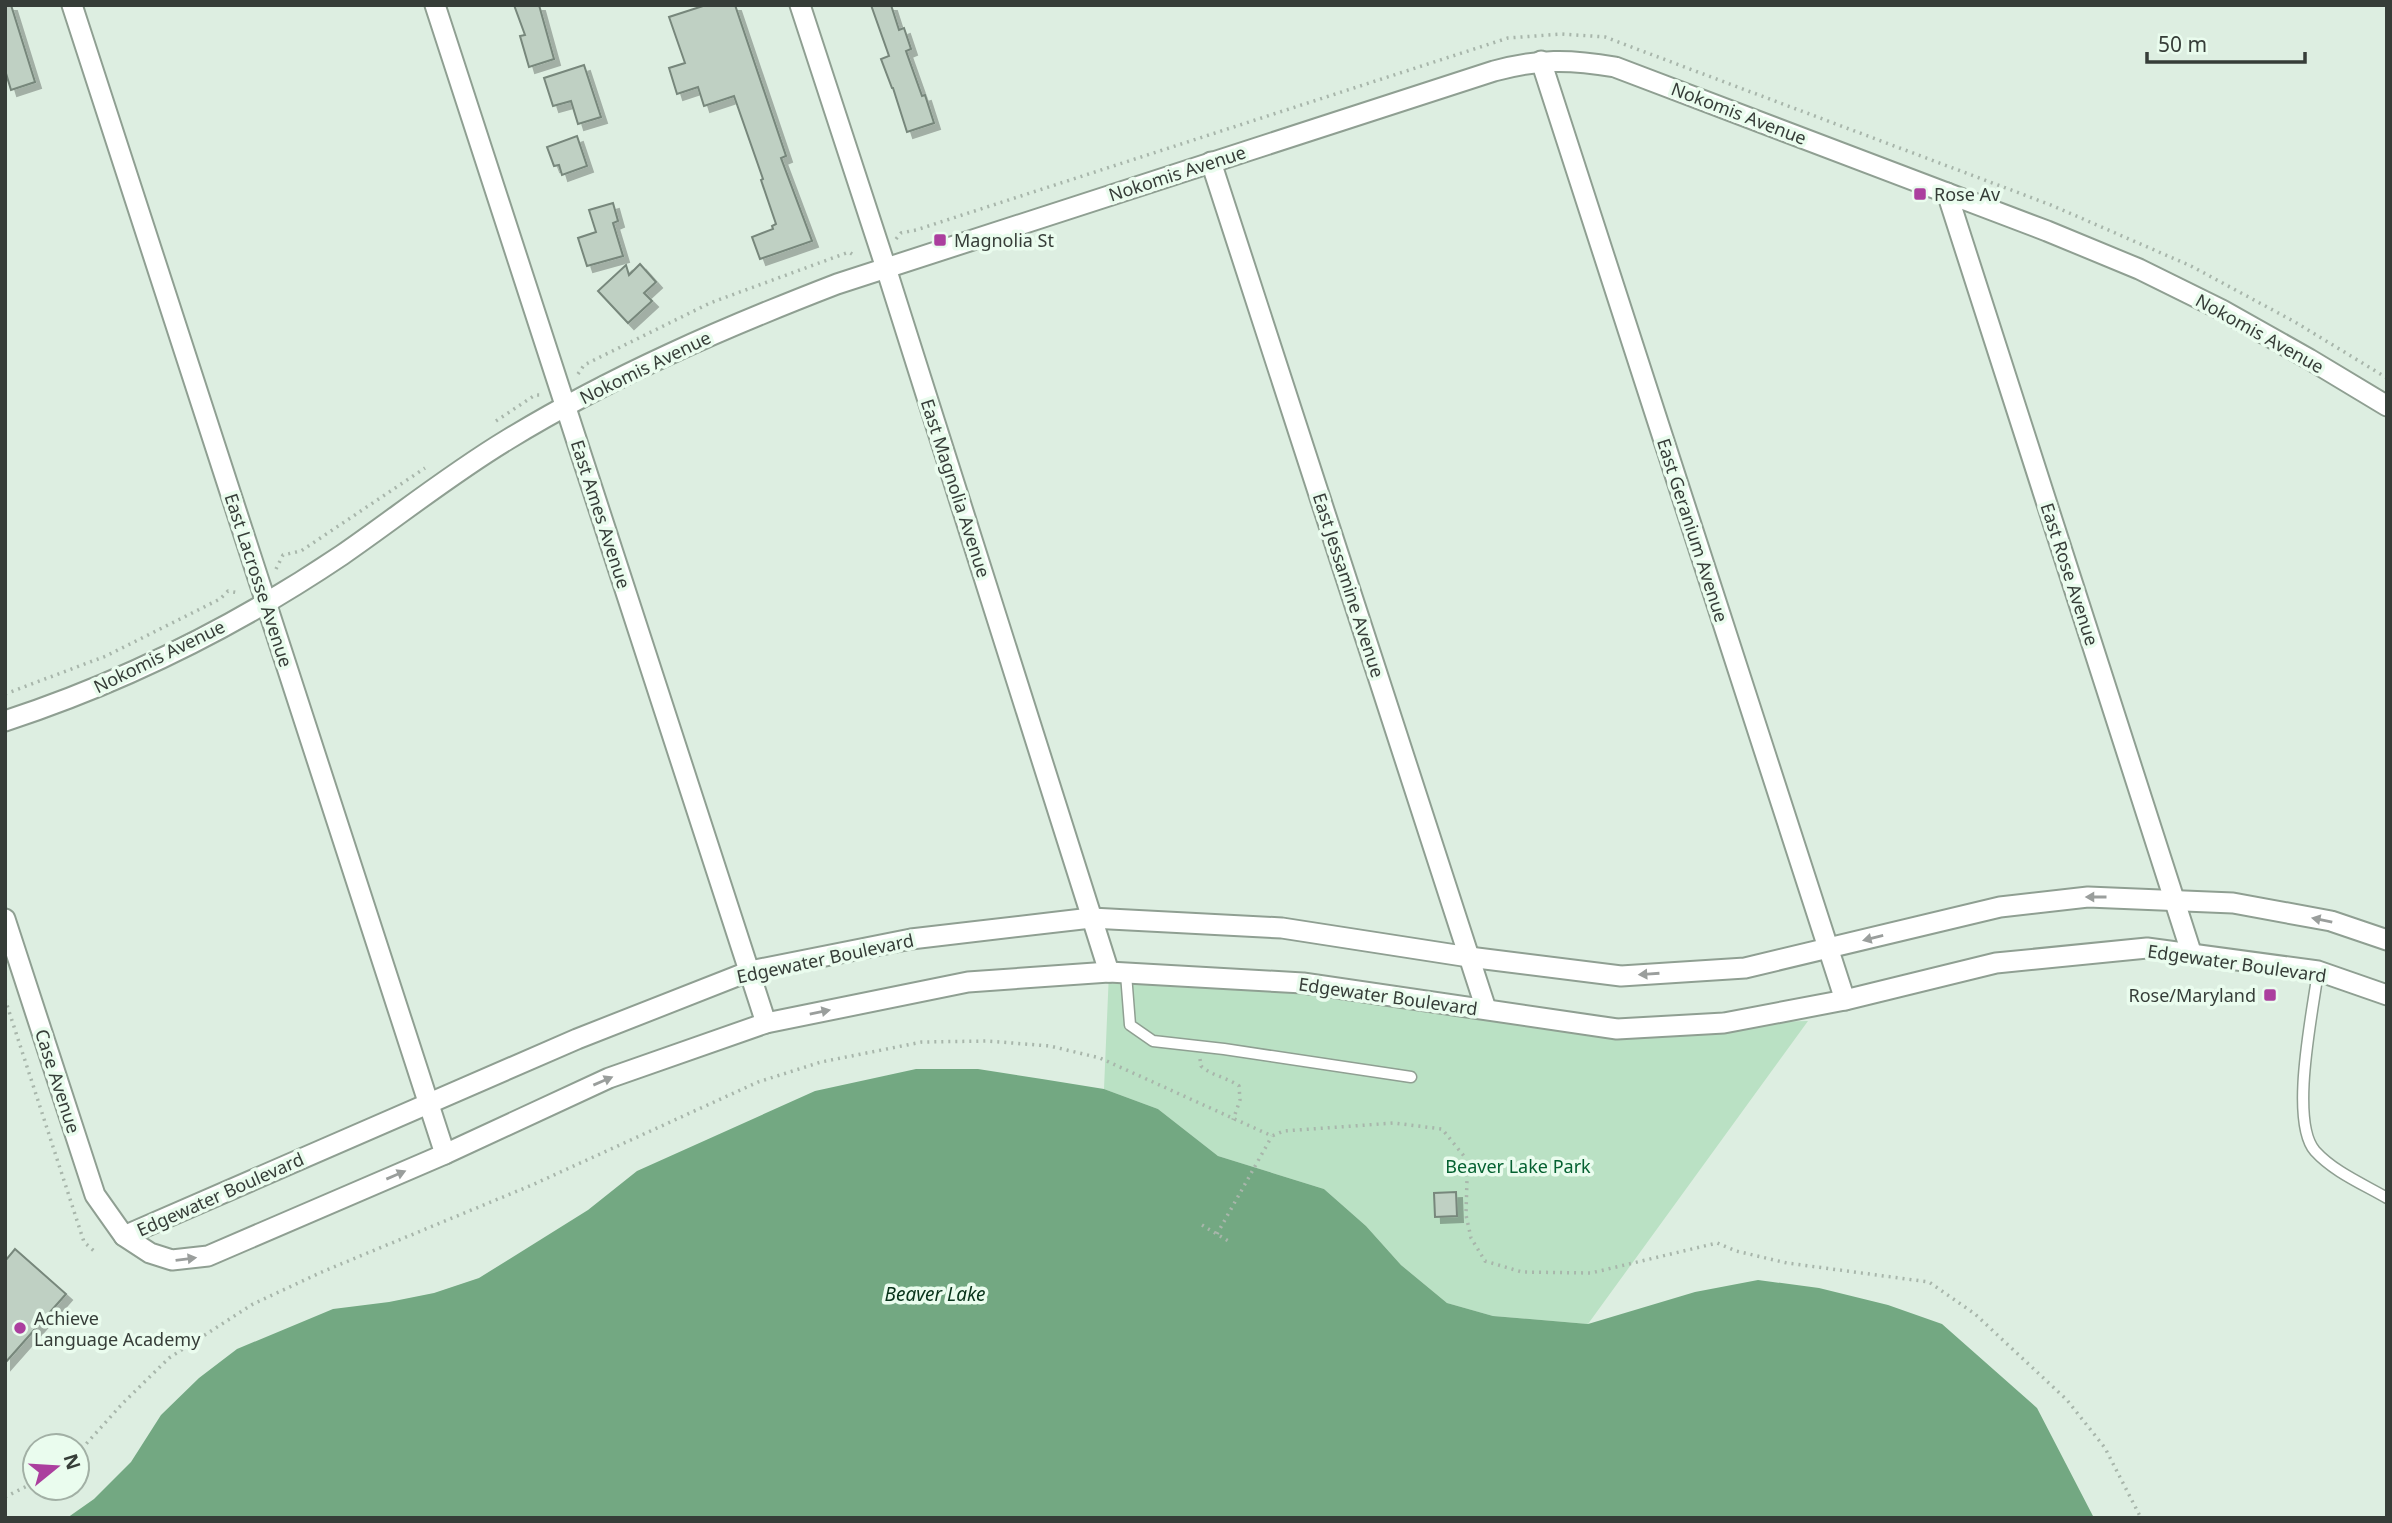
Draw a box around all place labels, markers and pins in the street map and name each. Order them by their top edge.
place label: Rose Av [1934,182,2001,206]
marker: Rose Av [1912,186,1928,202]
place label: Magnolia St [954,228,1054,252]
marker: Magnolia St [932,232,948,248]
place label: Rose/Maryland [2128,983,2256,1007]
marker: Rose/Maryland [2262,987,2278,1003]
place label: Achieve Language Academy [34,1306,201,1351]
marker: Achieve Language Academy [12,1320,28,1336]

